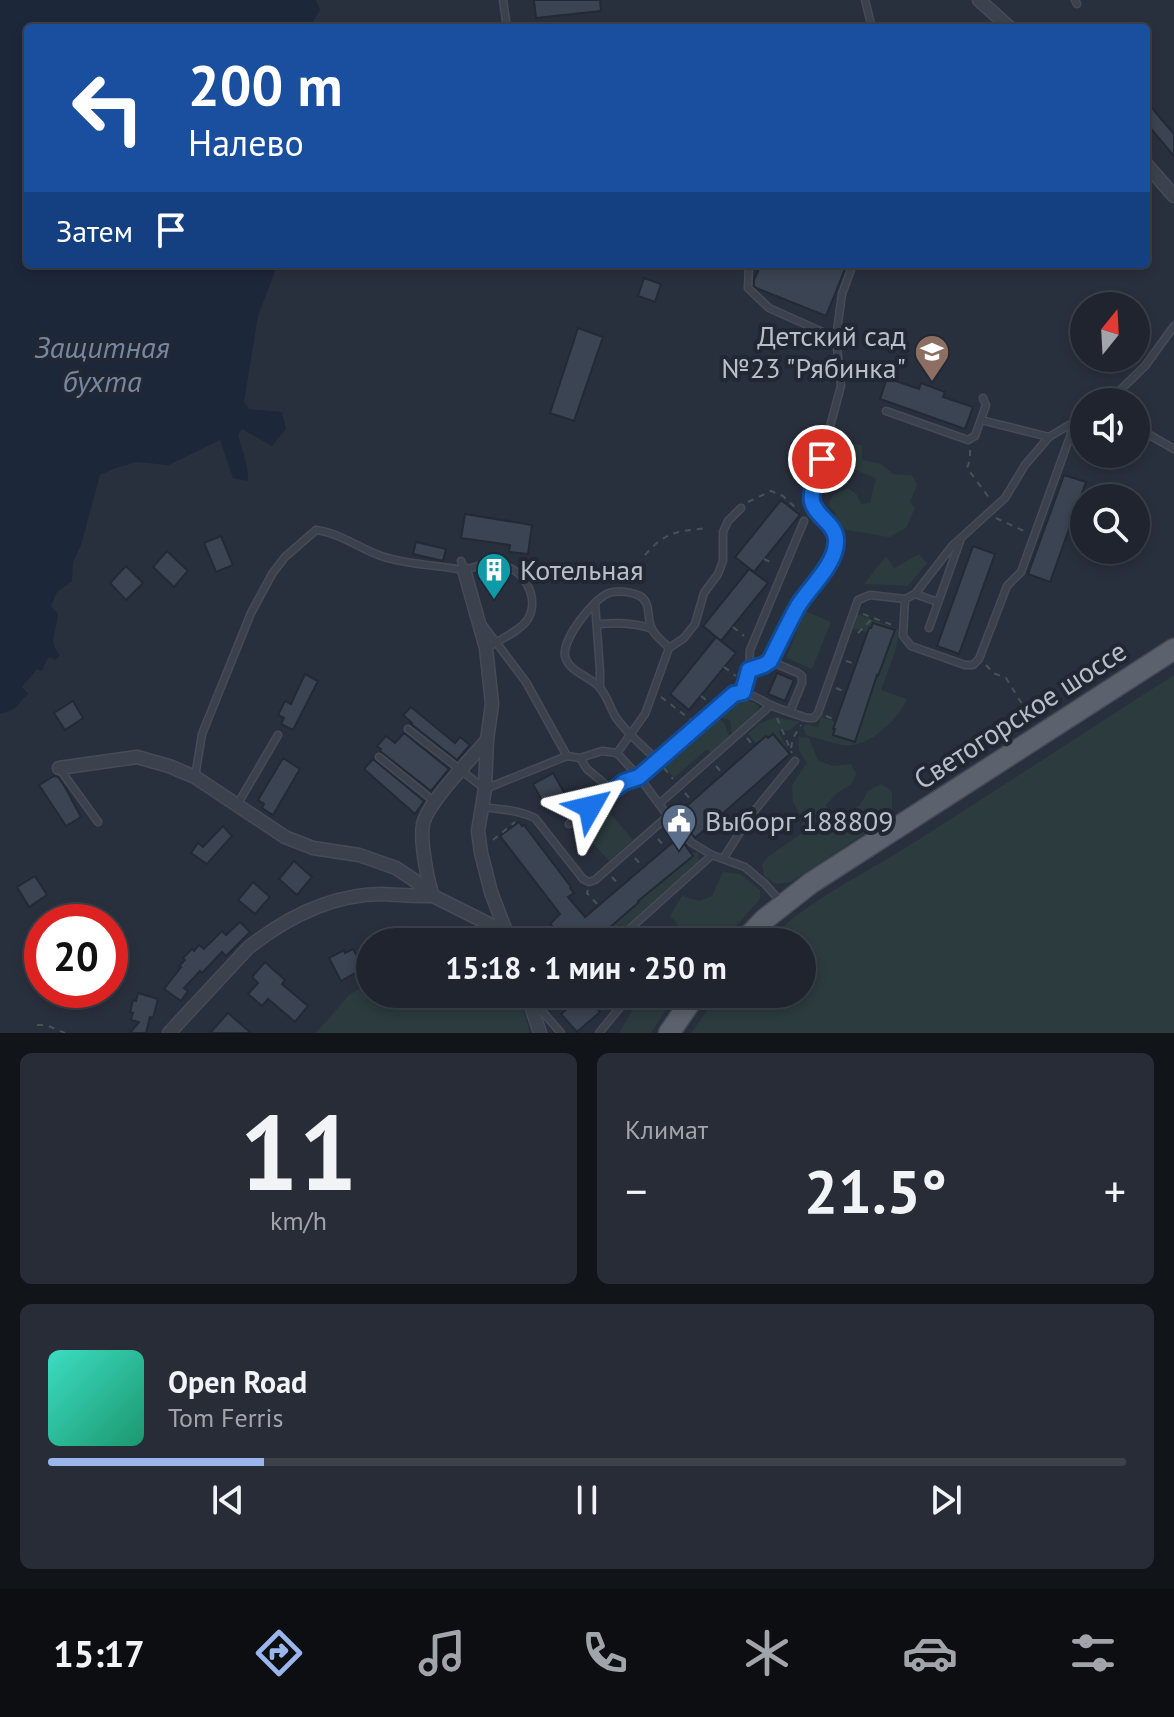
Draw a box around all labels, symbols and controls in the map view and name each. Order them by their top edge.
text: 200 m [188,49,343,121]
icon: left [56,56,160,160]
text: Налево [188,119,304,166]
icon: arrive [149,208,193,252]
text: Затем [56,211,133,250]
north arrow [1070,292,1150,372]
map controls [1070,292,1150,564]
place label: Детский сад №23 "Рябинка" [721,317,906,386]
water label: Защитная бухта [34,327,170,400]
school or university icon: Детский сад №23 "Рябинка" [913,333,951,383]
button: sound [1070,388,1150,468]
pin [788,425,856,493]
icon: arrive [800,437,844,481]
button: search [1070,484,1150,564]
building icon: Котельная [475,551,513,601]
place label: Котельная [520,551,644,588]
street label: Светогорское шоссе [906,632,1133,797]
position arrow [548,765,632,849]
public building icon: Выборг 188809 [660,802,698,852]
place label: Выборг 188809 [705,802,894,839]
speed limit sign: 20 [24,904,128,1008]
text: 15:18 · 1 мин · 250 m [445,948,727,987]
text: 11 [240,1084,357,1219]
text: Климат [625,1113,708,1146]
text: 21.5° [804,1152,947,1230]
text: − [625,1162,647,1219]
text: + [1104,1162,1126,1219]
text: km/h [270,1204,327,1237]
text: Open Road [168,1362,307,1401]
text: Tom Ferris [168,1401,283,1434]
icon: previous [206,1478,250,1522]
icon: pause [565,1478,609,1522]
icon: next [924,1478,968,1522]
icon: directions [251,1625,307,1681]
icon: music [414,1625,470,1681]
icon: phone [577,1625,633,1681]
icon: climate [739,1625,795,1681]
icon: car [902,1625,958,1681]
icon: filters [1065,1625,1121,1681]
text: 15:17 [53,1630,145,1677]

